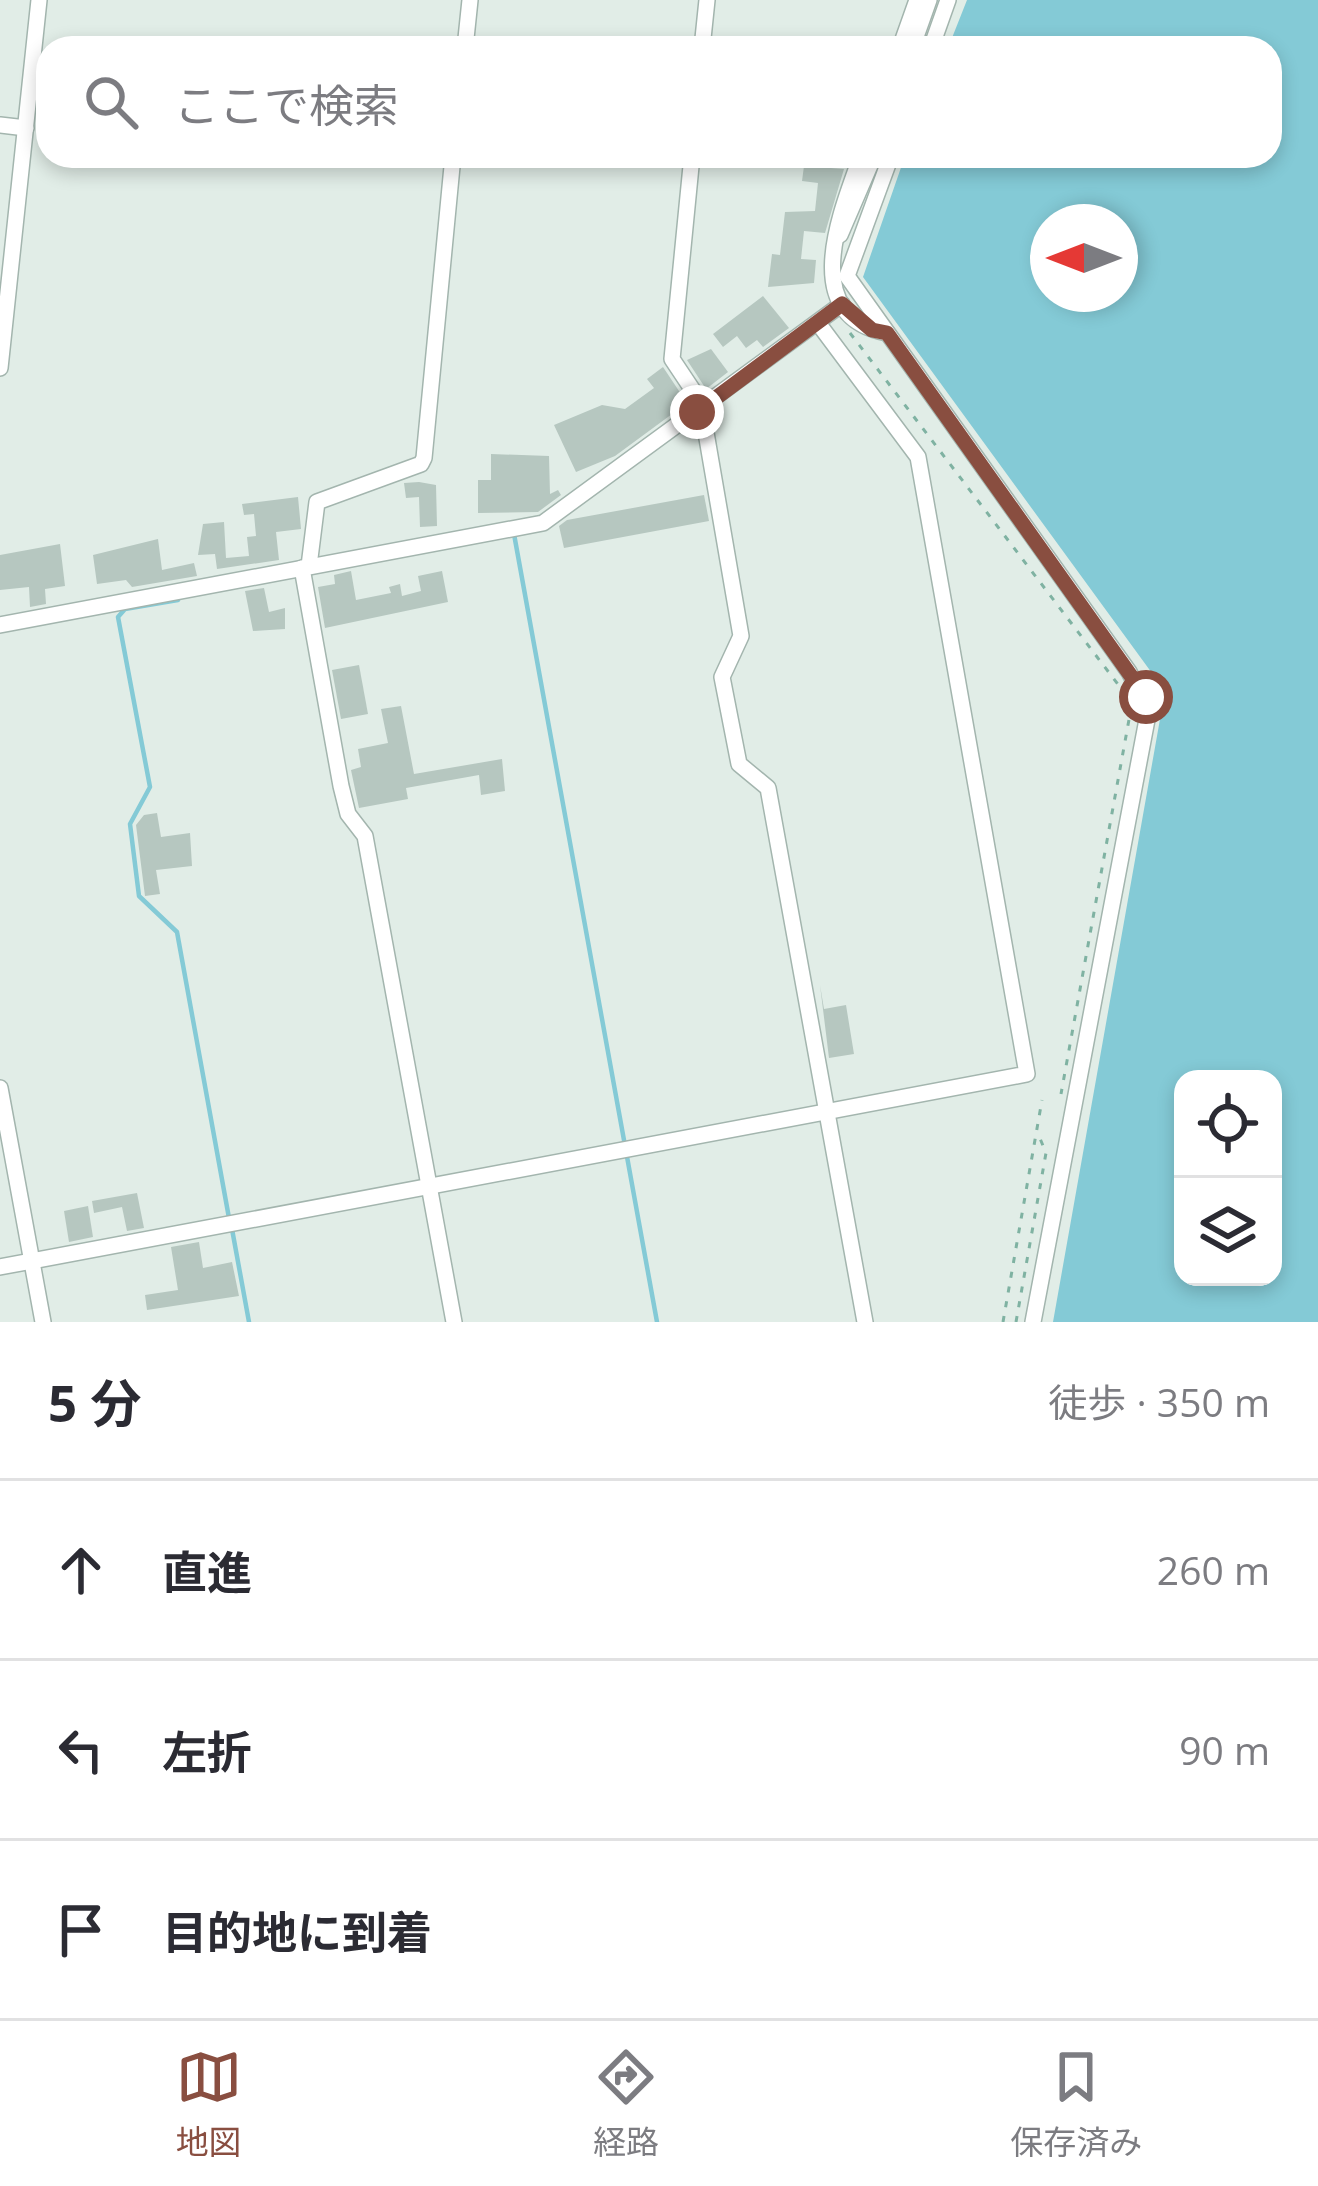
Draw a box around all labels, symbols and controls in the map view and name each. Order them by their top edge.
search box [36,36,1282,168]
icon: search [78,69,144,135]
text: ここで検索 [174,74,399,135]
north arrow [1030,204,1138,312]
route end [670,385,724,439]
route start [1119,670,1173,724]
map controls [1174,1070,1282,1286]
button: locate [1174,1070,1282,1178]
button: layers [1174,1178,1282,1286]
text: 5 分 [48,1367,141,1437]
text: 徒歩 · 350 m [1048,1375,1270,1428]
icon: ahead [48,1537,114,1603]
text: 直進 [162,1541,252,1602]
text: 260 m [1157,1543,1270,1596]
icon: left [48,1717,114,1783]
text: 左折 [162,1721,252,1782]
text: 90 m [1179,1723,1270,1776]
icon: arrive [48,1897,114,1963]
text: 目的地に到着 [162,1901,432,1962]
tab: 地図 [176,2044,242,2164]
tab: 経路 [593,2044,659,2164]
tab: 保存済み [1010,2044,1142,2164]

